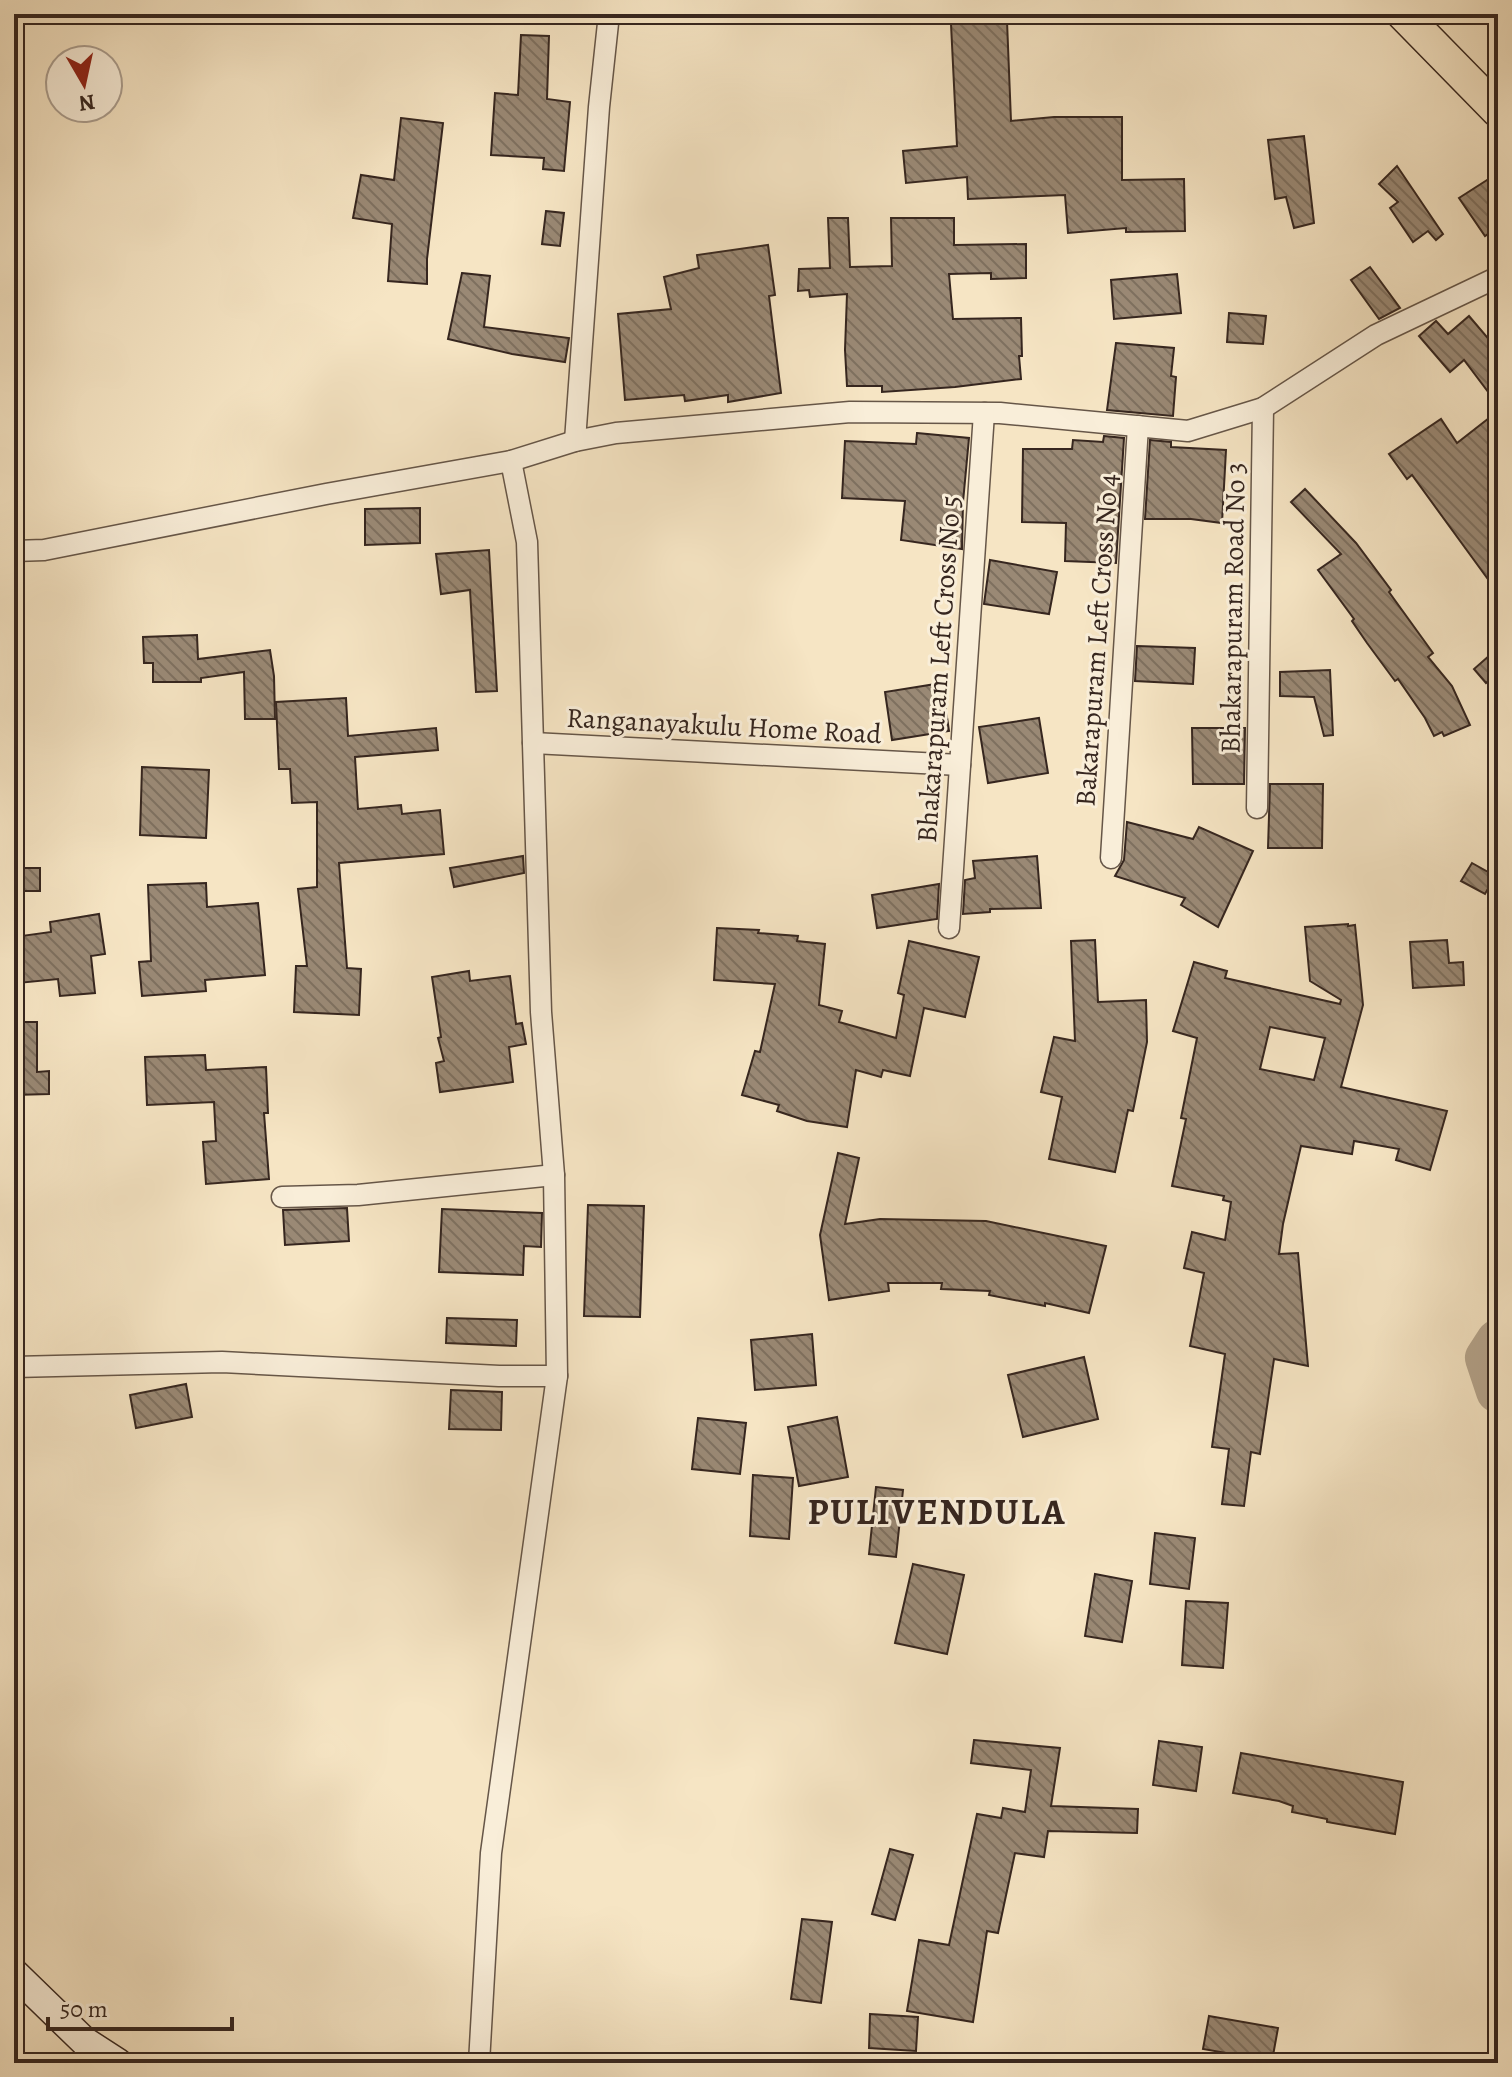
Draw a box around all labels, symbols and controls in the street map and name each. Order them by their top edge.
north arrow [44,44,124,124]
text: N [77,87,97,119]
street label: Bhakarapuram Road No 3 [1211,462,1255,754]
street label: Bakarapuram Left Cross No 4 [1066,472,1128,808]
street label: Bhakarapuram Left Cross No 5 [908,494,970,844]
street label: Ranganayakulu Home Road [565,699,883,753]
district label: PULIVENDULA [807,1487,1067,1536]
scale bar [48,1981,232,2031]
text: 50 m [60,1993,108,2025]

